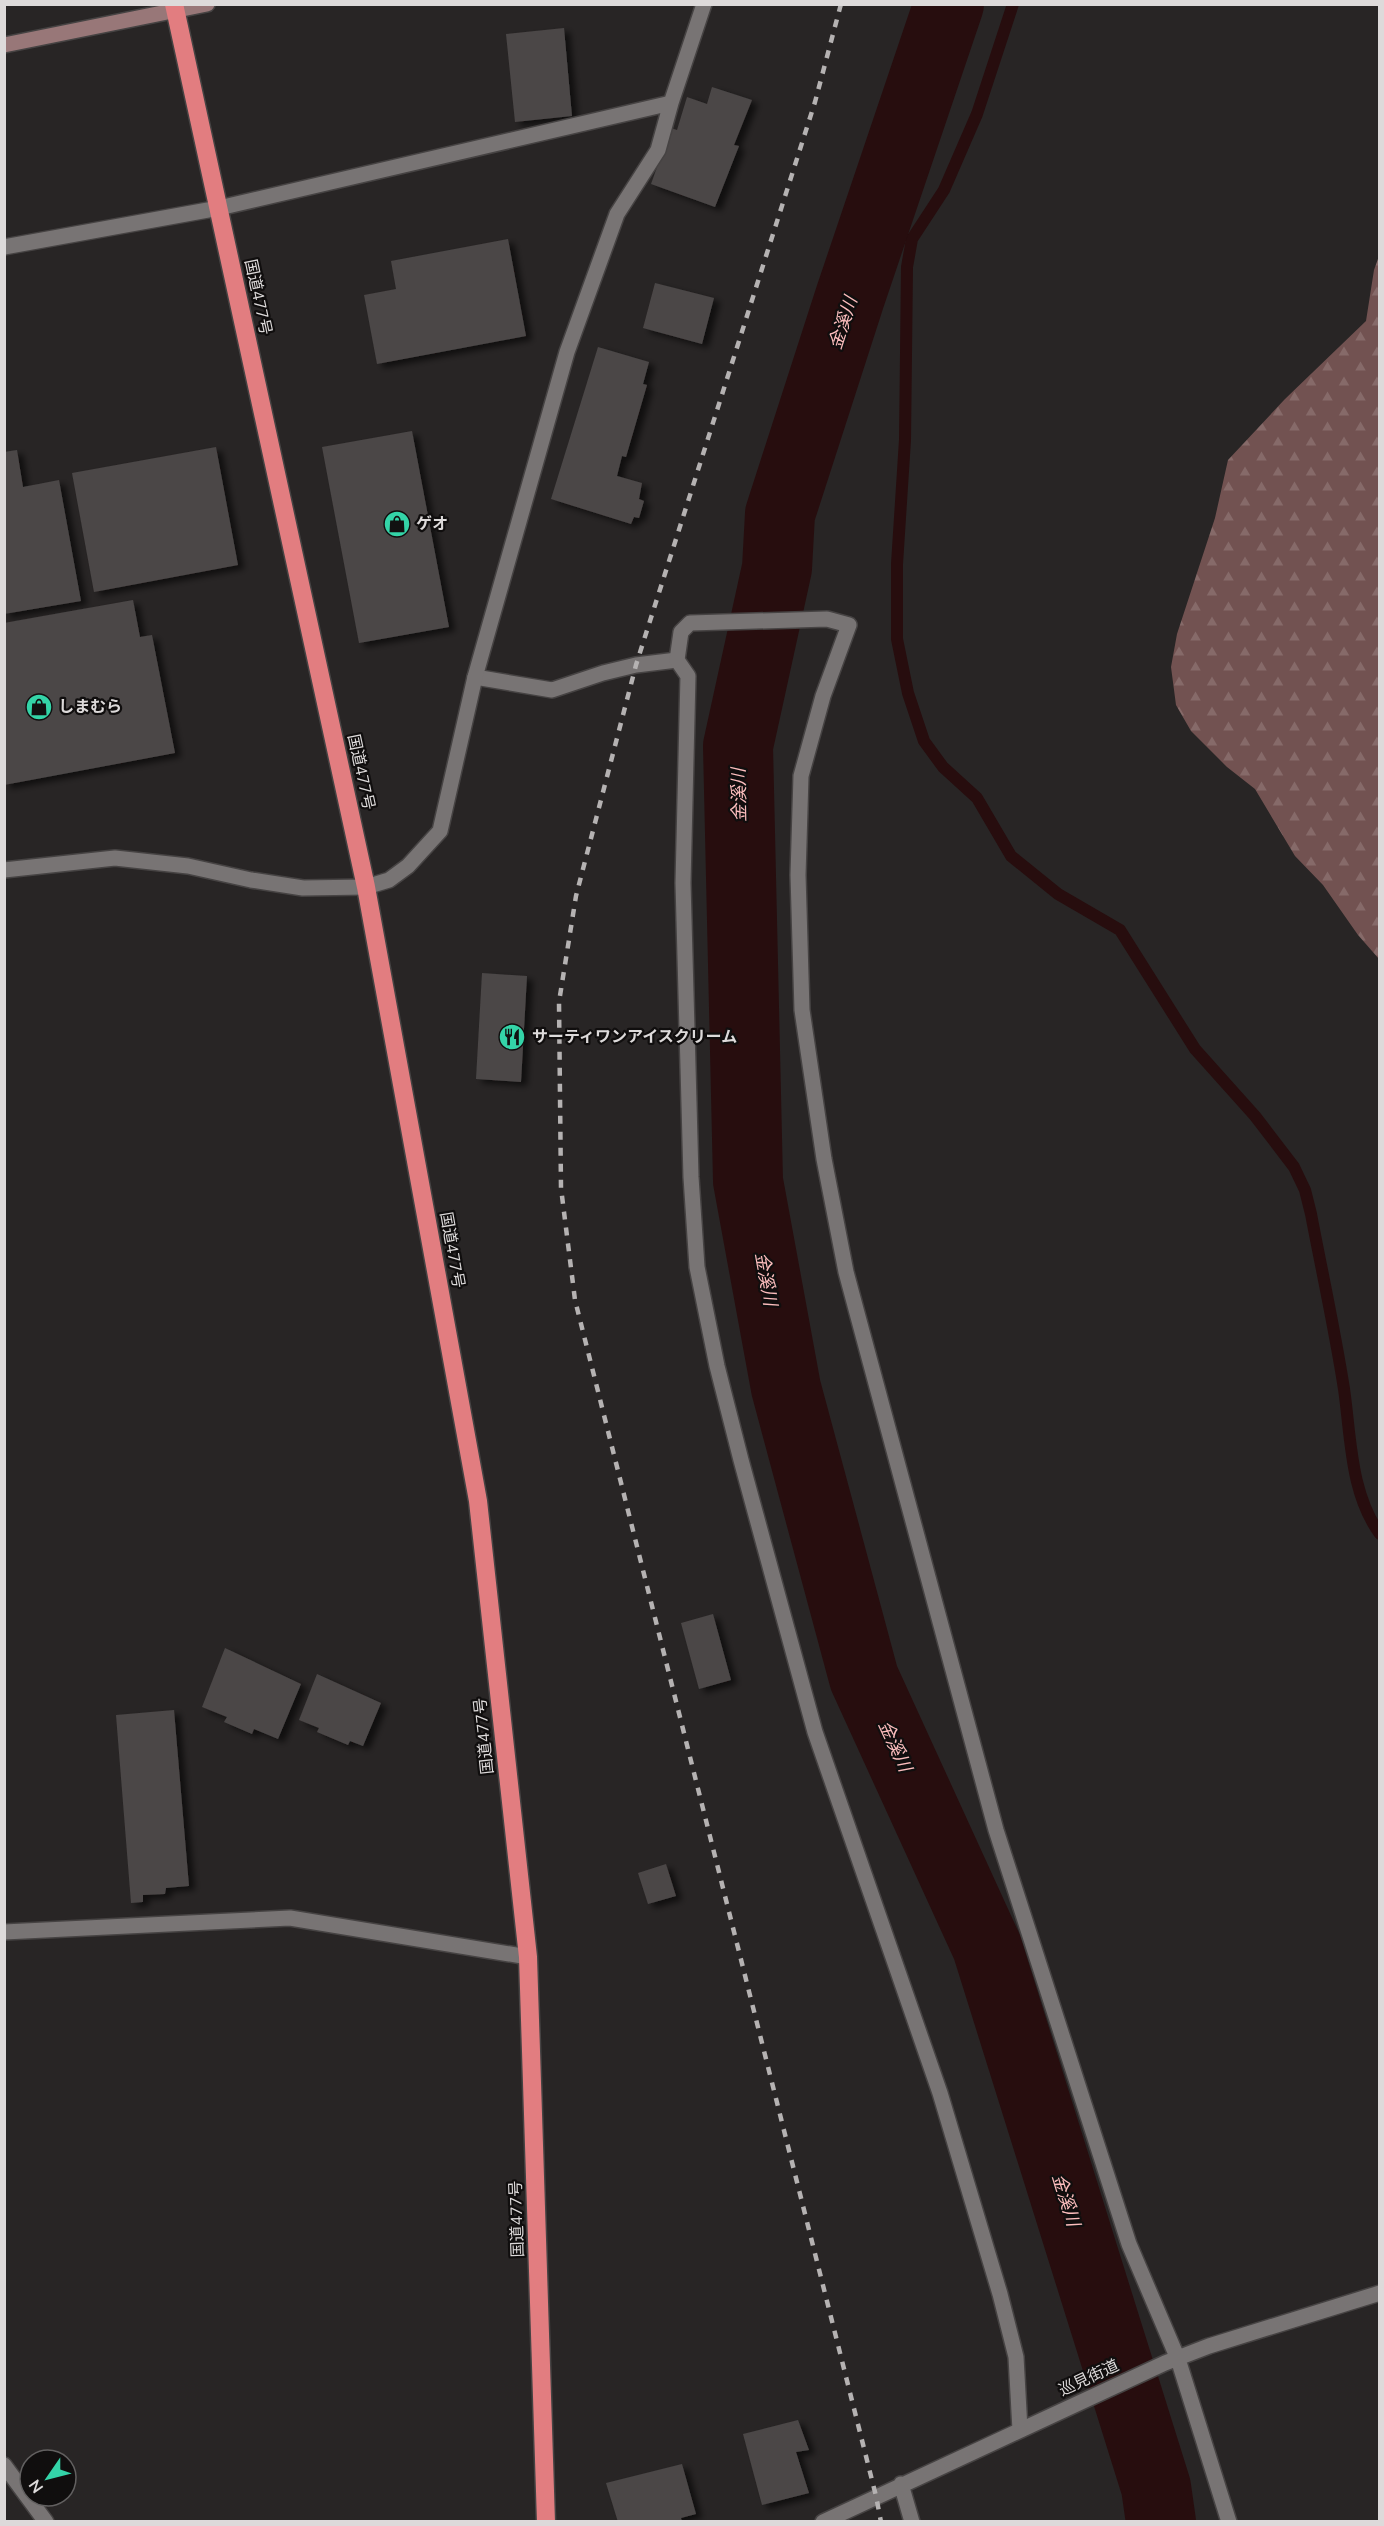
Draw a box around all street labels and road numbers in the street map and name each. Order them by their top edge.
street label: 国道477号 [239,257,277,337]
street label: 国道477号 [342,732,380,812]
street label: 国道477号 [434,1210,470,1290]
street label: 国道477号 [469,1697,499,1775]
street label: 国道477号 [505,2180,529,2258]
street label: 巡見街道 [1055,2355,1123,2401]

